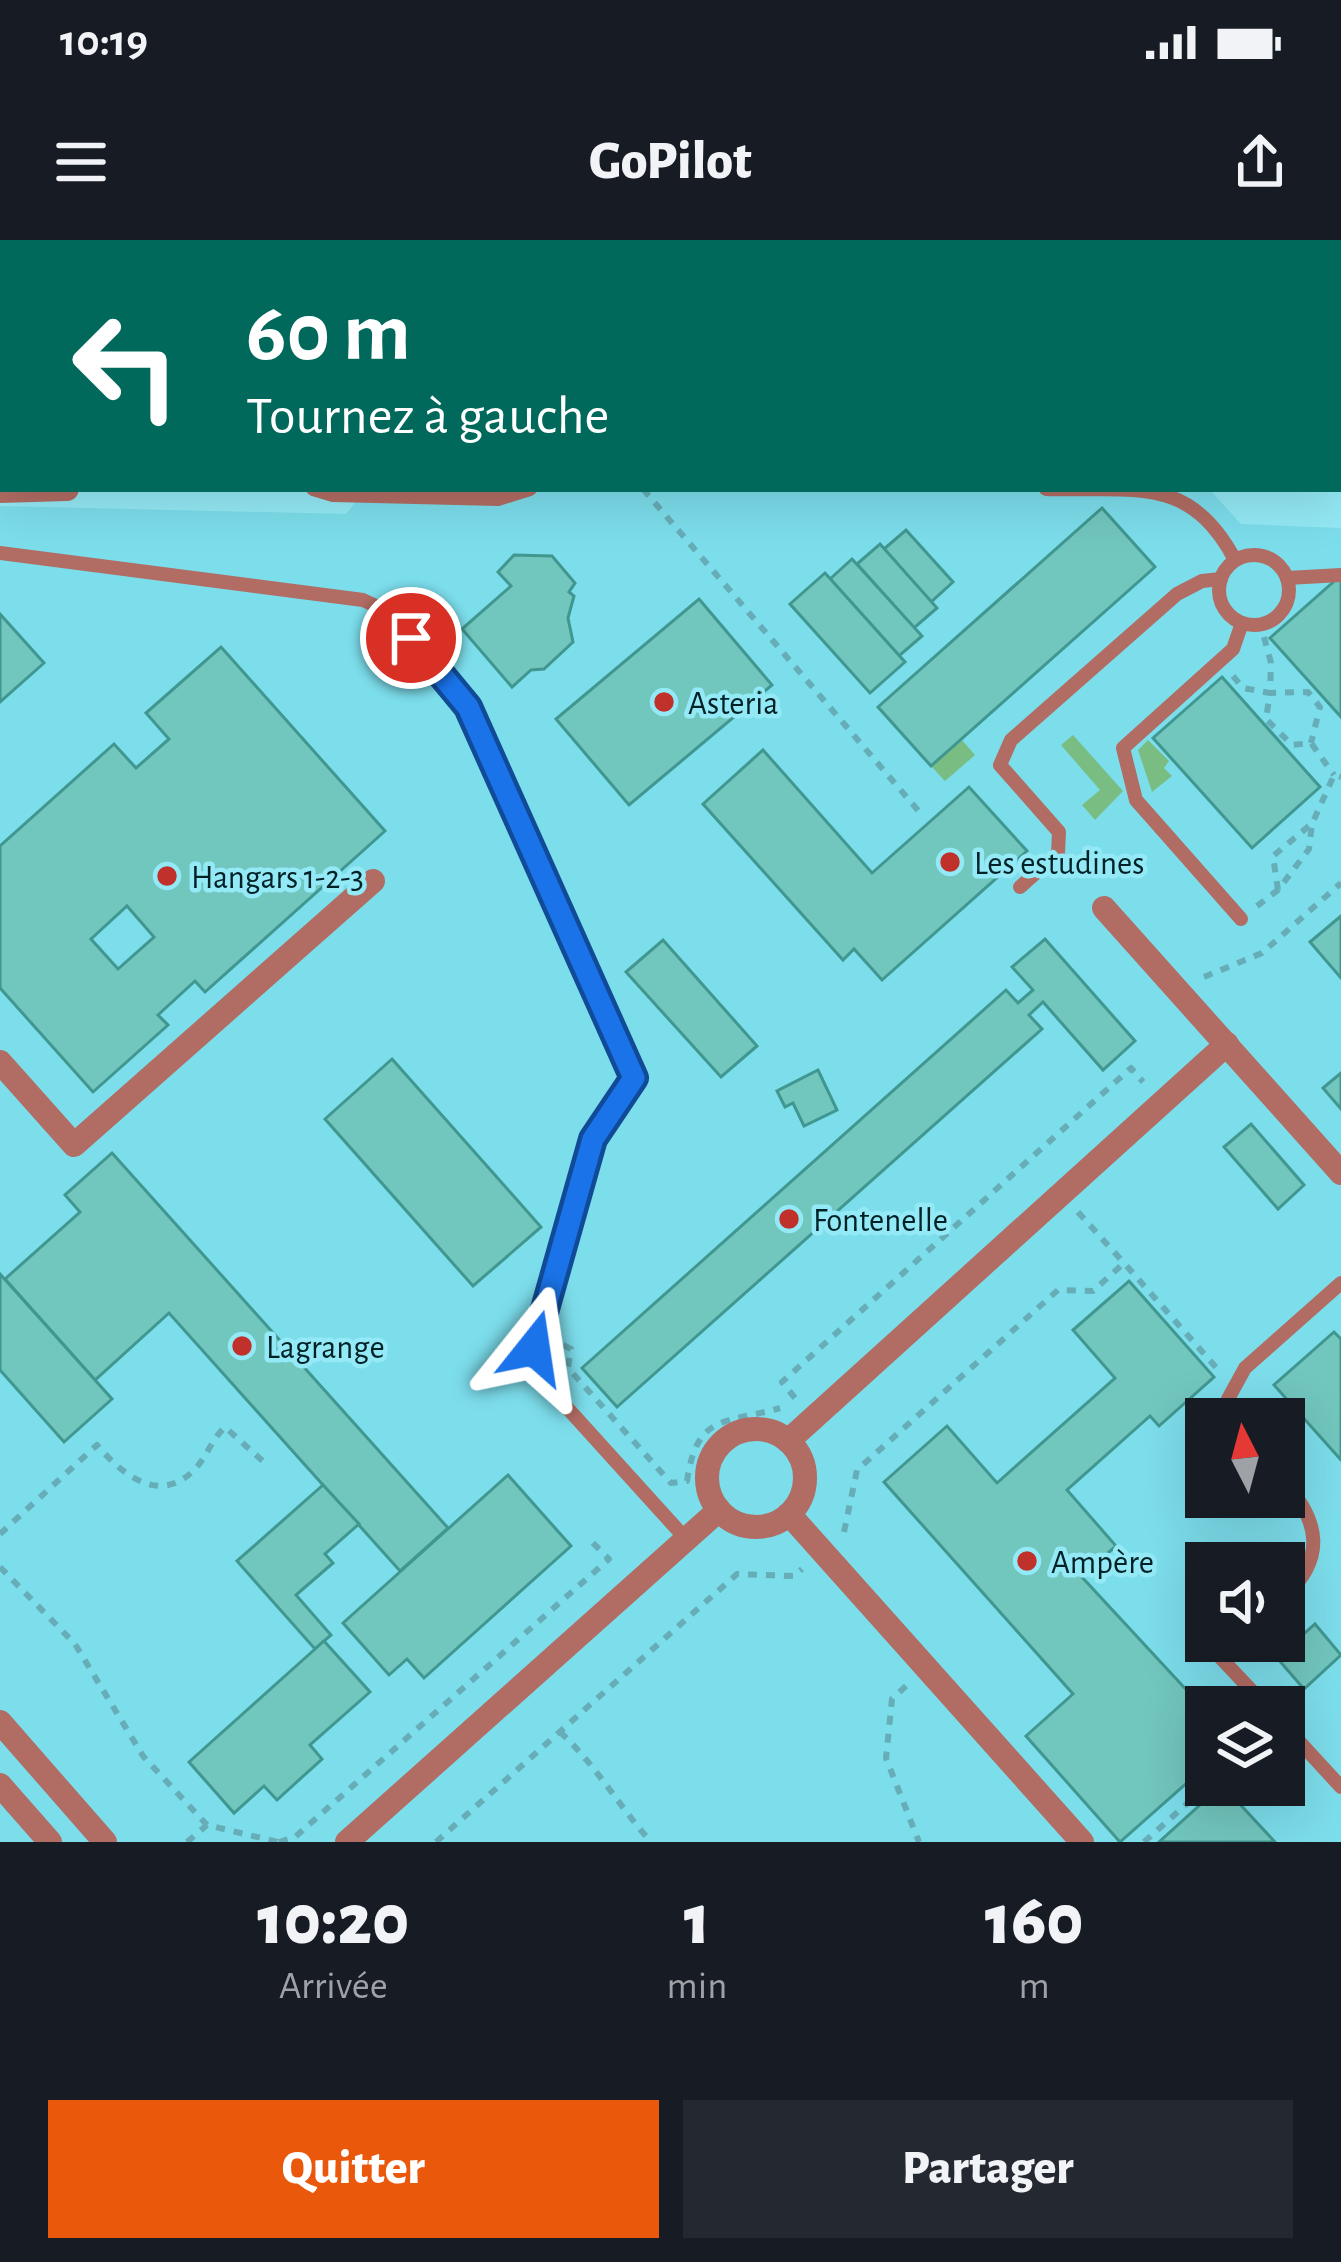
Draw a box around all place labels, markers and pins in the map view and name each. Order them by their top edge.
pin [360,587,462,689]
place label: Asteria [688,688,778,721]
marker: Asteria [651,689,677,715]
place label: Les estudines [974,848,1144,881]
marker: Les estudines [937,849,963,875]
place label: Hangars 1-2-3 [191,862,364,895]
marker: Hangars 1-2-3 [154,863,180,889]
place label: Fontenelle [813,1205,948,1238]
marker: Fontenelle [776,1206,802,1232]
place label: Lagrange [266,1332,385,1365]
marker: Lagrange [229,1333,255,1359]
place label: Ampère [1051,1547,1154,1580]
marker: Ampère [1014,1548,1040,1574]

